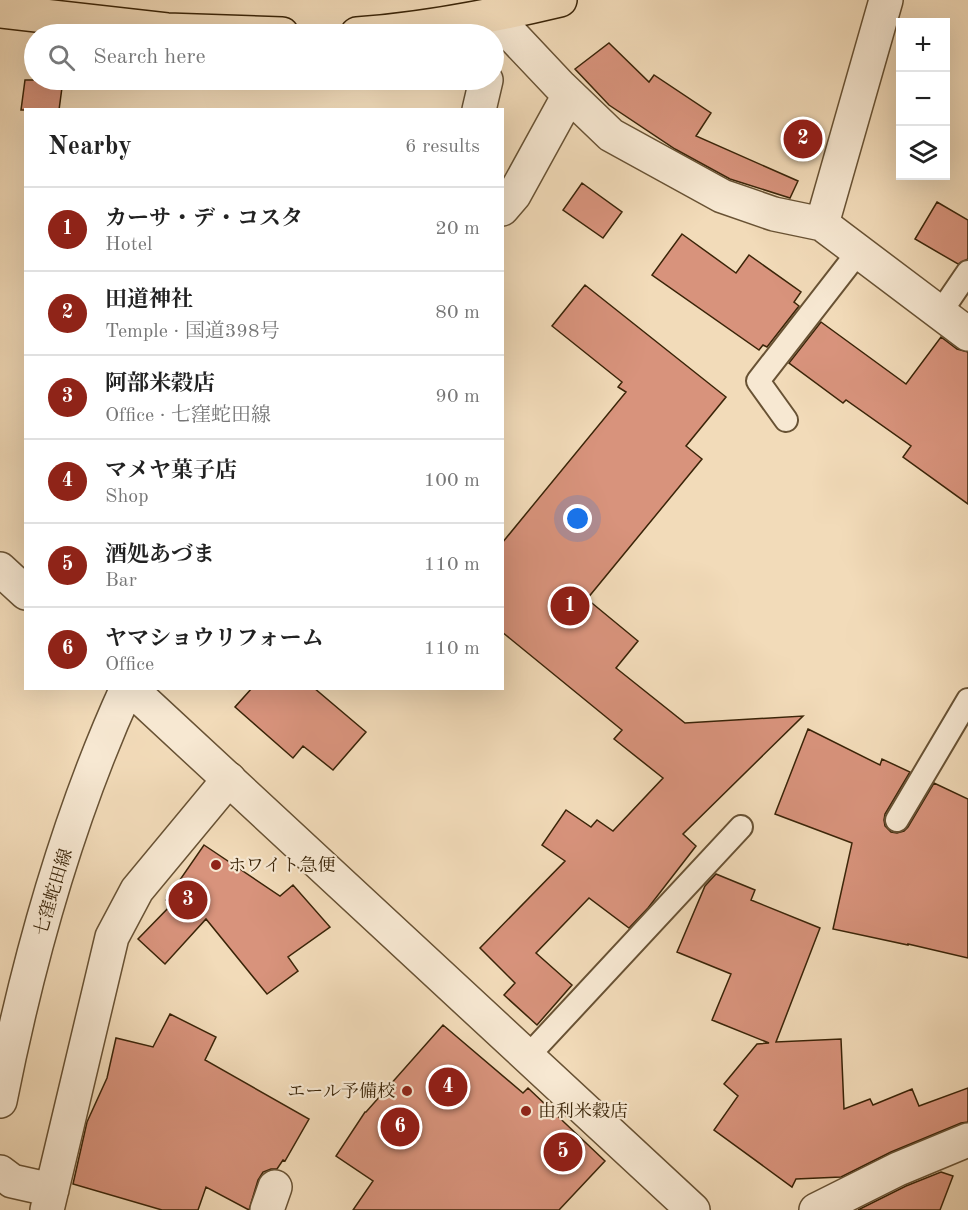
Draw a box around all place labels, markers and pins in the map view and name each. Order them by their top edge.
pin: 2 [784,116,822,162]
pin: 1 [550,584,590,628]
place label: ホワイト急便 [228,855,335,875]
marker: ホワイト急便 [209,858,223,872]
pin: 3 [168,878,207,922]
pin: 4 [428,1064,468,1110]
place label: エール予備校 [287,1081,395,1101]
marker: エール予備校 [400,1084,414,1098]
place label: 由利米穀店 [538,1101,628,1121]
pin: 6 [380,1104,420,1150]
marker: 由利米穀店 [519,1104,533,1118]
pin: 5 [544,1130,582,1174]

